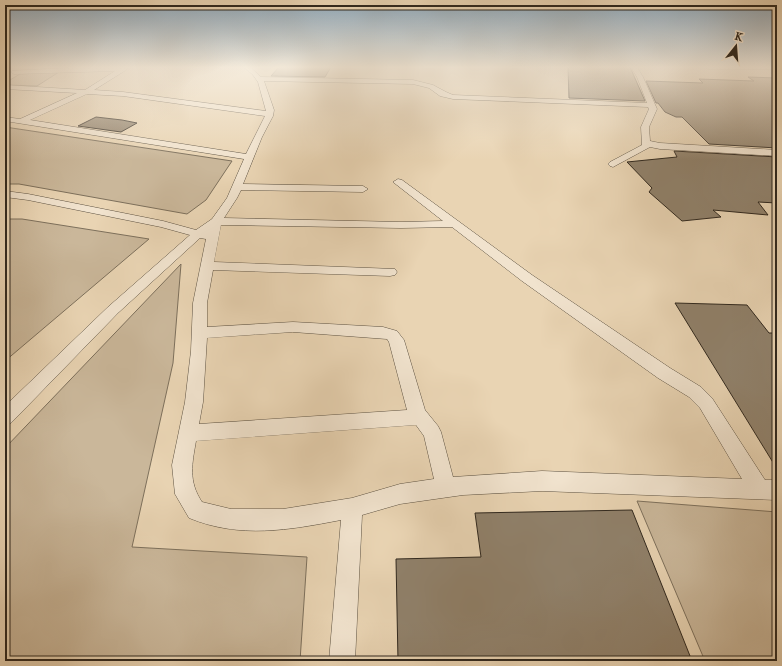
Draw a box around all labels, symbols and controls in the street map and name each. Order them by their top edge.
north arrow [716,26,756,66]
text: K [733,30,746,45]

